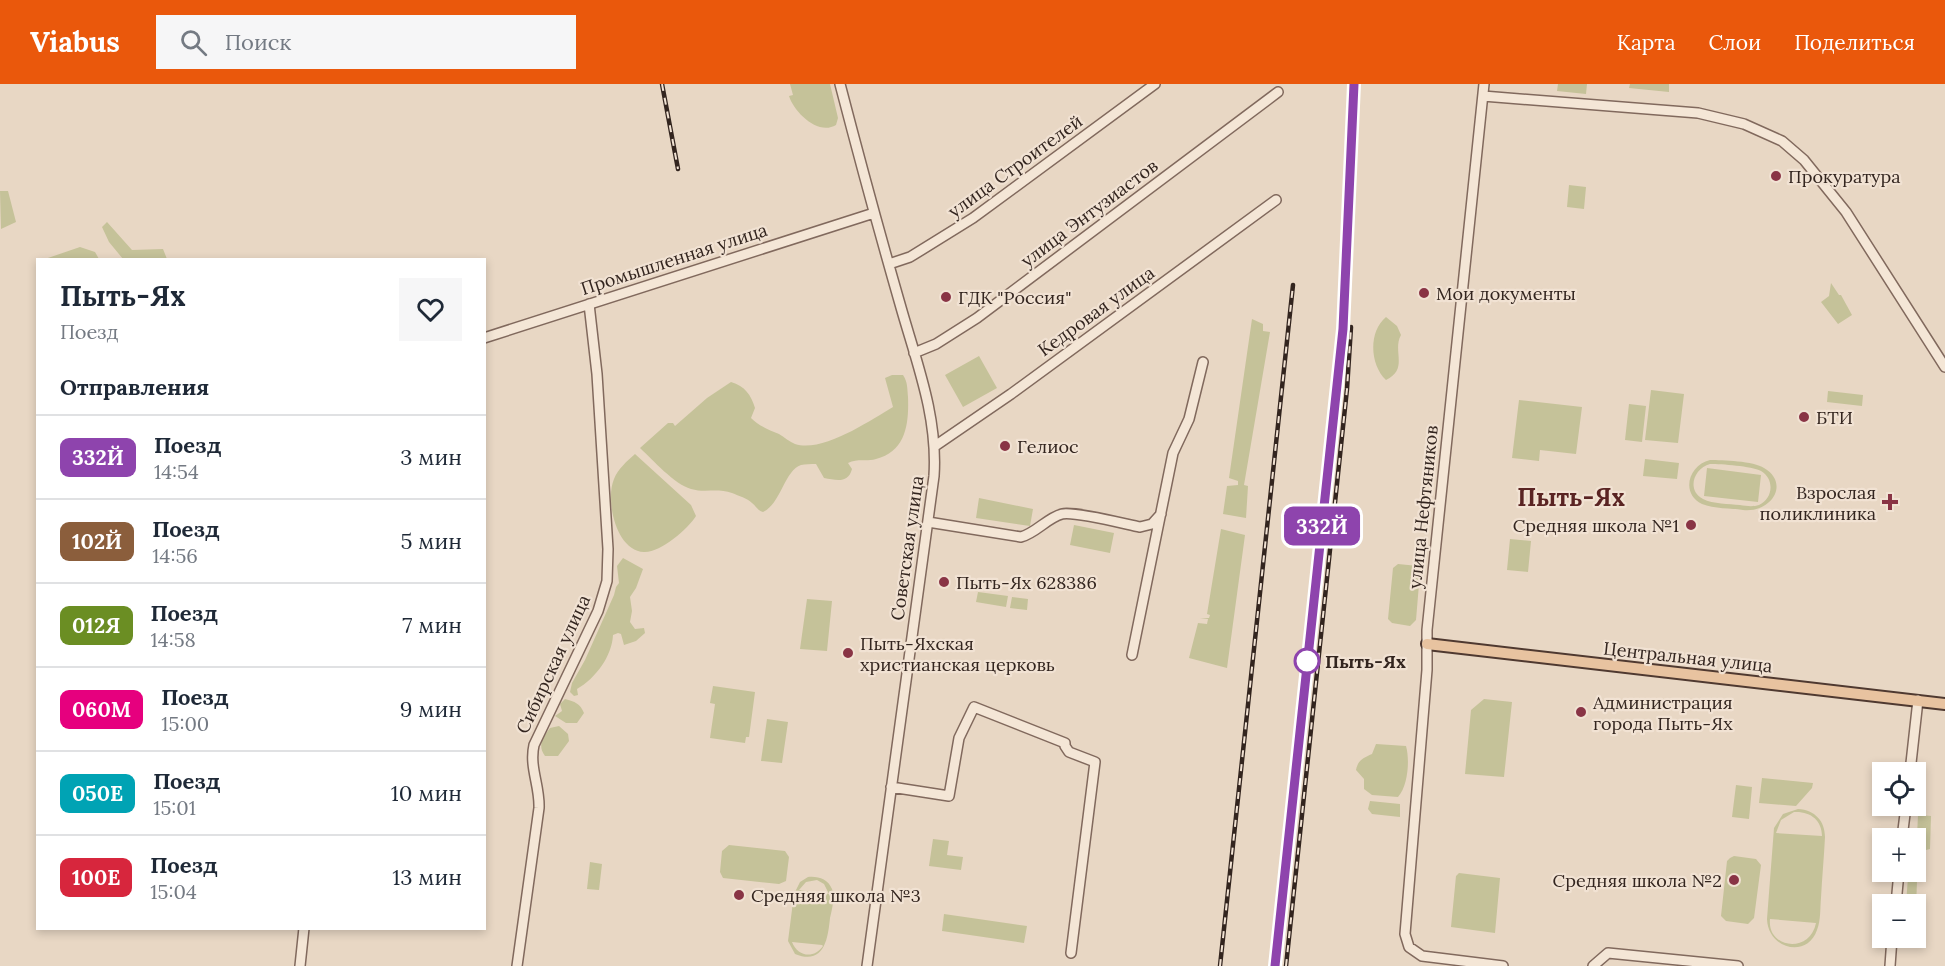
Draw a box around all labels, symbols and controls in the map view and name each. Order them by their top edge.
search box [156,15,576,69]
text: Viabus [30,24,120,60]
icon: search [177,26,210,59]
text: Поиск [225,28,291,56]
text: Карта [1617,29,1676,56]
text: Слои [1709,29,1761,56]
text: Поделиться [1794,29,1915,56]
street label: улица Строителей [943,109,1087,223]
street label: улица Энтузиастов [1016,154,1162,272]
place label: Прокуратура [1788,165,1901,188]
marker: Прокуратура [1769,169,1783,183]
street label: Промышленная улица [578,218,770,300]
street label: Кедровая улица [1033,261,1159,361]
text: Пыть-Ях [60,278,186,314]
button: heart [399,278,462,341]
place label: Мои документы [1436,282,1576,305]
place label: ГДК "Россия" [958,286,1071,309]
marker: Мои документы [1417,286,1431,300]
marker: ГДК "Россия" [939,290,953,304]
text: Поезд [60,319,118,344]
text: Отправления [60,373,209,401]
place label: БТИ [1816,406,1853,429]
marker: БТИ [1797,410,1811,424]
street label: улица Нефтяников [1403,424,1443,590]
text: Поезд [154,431,221,459]
place label: Гелиос [1017,435,1079,458]
marker: Гелиос [998,439,1012,453]
text: 3 мин [400,443,462,471]
text: 332Й [72,444,124,471]
text: 14:54 [154,459,199,484]
street label: Советская улица [885,474,929,622]
place label: Взрослая поликлиника [1759,481,1876,525]
district label: Пыть-Ях [1517,482,1625,513]
marker: Взрослая поликлиника [1881,493,1899,511]
line badge: 332Й [1280,506,1364,546]
text: 332Й [1296,513,1348,540]
place label: Средняя школа №1 [1513,514,1679,537]
text: Поезд [152,515,220,543]
marker: Средняя школа №1 [1684,518,1698,532]
text: 5 мин [401,527,462,555]
text: 102Й [72,528,122,555]
text: 14:56 [152,543,198,568]
place label: Пыть-Ях 628386 [956,571,1097,594]
marker: Пыть-Ях 628386 [937,575,951,589]
street label: Сибирская улица [511,591,595,737]
text: Поезд [151,599,218,627]
text: 7 мин [402,611,462,639]
text: 012Я [72,612,121,639]
text: 14:58 [151,627,196,652]
place label: Пыть-Яхская христианская церковь [860,632,1055,676]
street label: Центральная улица [1602,637,1774,677]
marker: Пыть-Яхская христианская церковь [841,646,855,660]
marker: Пыть-Ях [1294,648,1320,674]
place label: Пыть-Ях [1325,650,1406,673]
text: Поезд [161,683,229,711]
place label: Администрация города Пыть-Ях [1592,691,1733,735]
text: 9 мин [400,695,462,723]
text: 060М [72,696,131,723]
marker: Администрация города Пыть-Ях [1574,705,1588,719]
text: 15:00 [161,711,209,736]
map controls [1872,762,1926,948]
button: locate [1872,762,1926,816]
text: Поезд [153,767,221,795]
text: 10 мин [391,779,462,807]
text: 050Е [72,780,123,807]
text: 15:01 [153,795,196,820]
button: + [1872,828,1926,882]
text: Поезд [150,851,218,879]
text: 13 мин [392,863,462,891]
text: 100Е [72,864,120,891]
place label: Средняя школа №2 [1553,869,1722,892]
marker: Средняя школа №2 [1727,873,1741,887]
text: 15:04 [150,879,197,904]
place label: Средняя школа №3 [751,884,921,907]
marker: Средняя школа №3 [732,888,746,902]
button: − [1872,894,1926,948]

